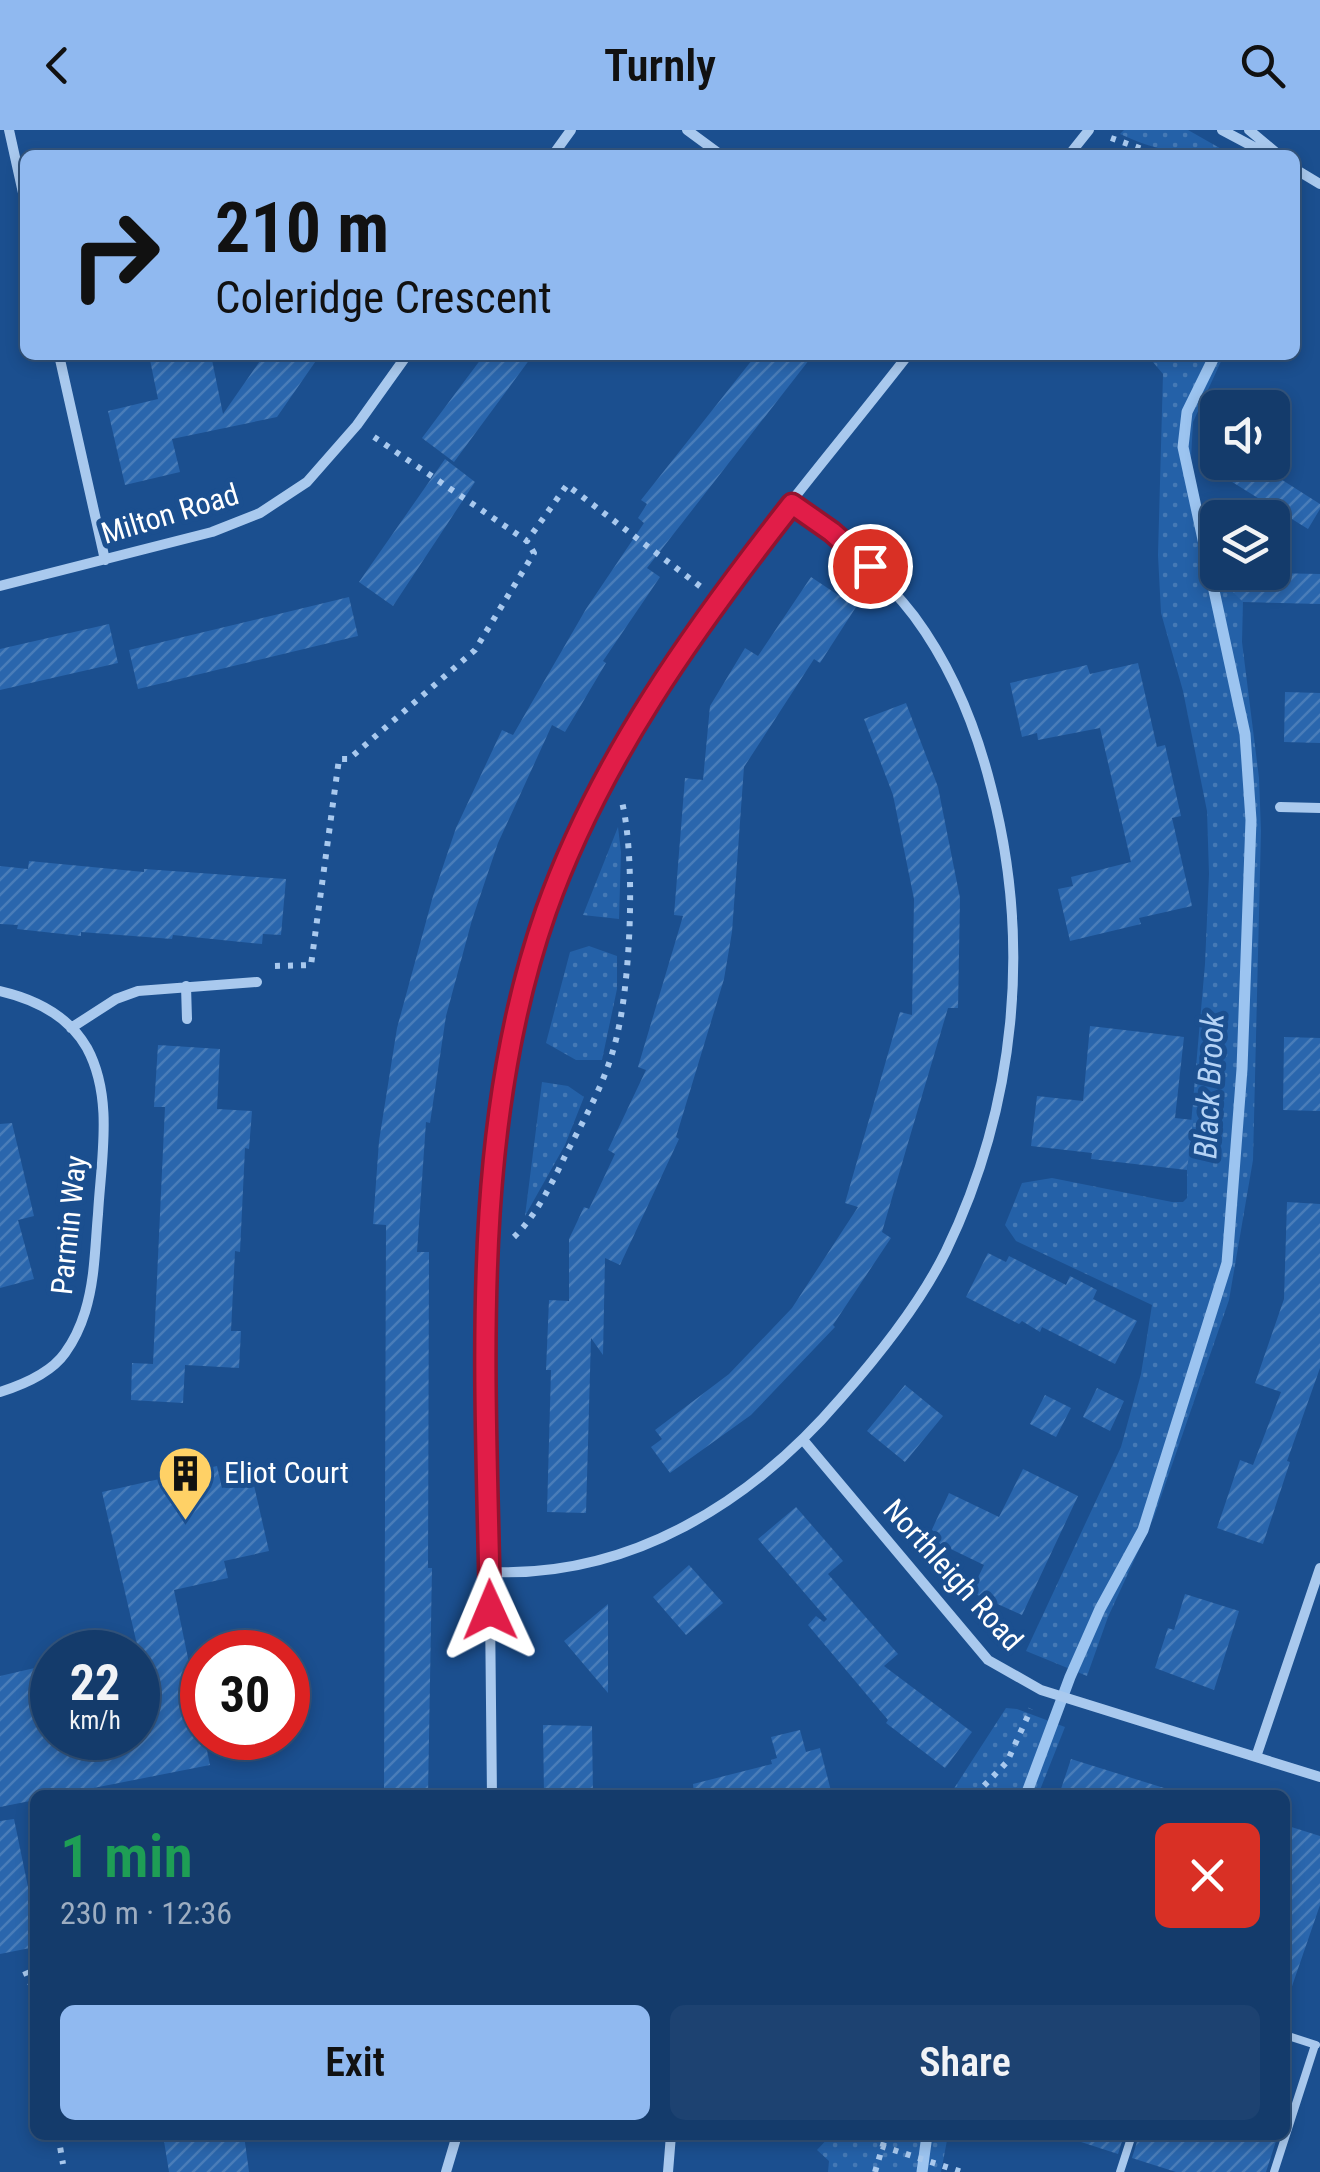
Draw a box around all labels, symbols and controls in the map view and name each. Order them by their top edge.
icon: back [30,38,85,93]
icon: search [1235,38,1290,93]
text: Turnly [604,39,716,92]
text: 210 m [215,187,389,269]
icon: right [50,190,180,320]
text: Coleridge Crescent [215,271,552,324]
map controls [1200,390,1290,590]
button: sound [1200,390,1290,480]
street label: Milton Road [97,476,243,551]
button: layers [1200,500,1290,590]
pin [828,524,913,609]
icon: arrive [843,539,898,594]
water label: Black Brook [1186,1011,1232,1160]
street label: Parmin Way [44,1154,93,1296]
building icon: Eliot Court [155,1443,215,1522]
place label: Eliot Court [224,1455,349,1490]
street label: Northleigh Road [876,1492,1030,1657]
position arrow [438,1558,542,1662]
speed limit sign: 30 [180,1630,310,1760]
text: 22 [70,1654,120,1712]
text: km/h [69,1706,121,1735]
text: 1 min [60,1821,193,1892]
button: close [1155,1823,1260,1928]
text: 230 m · 12:36 [60,1894,232,1932]
button: Exit [60,2005,650,2120]
button: Share [670,2005,1260,2120]

